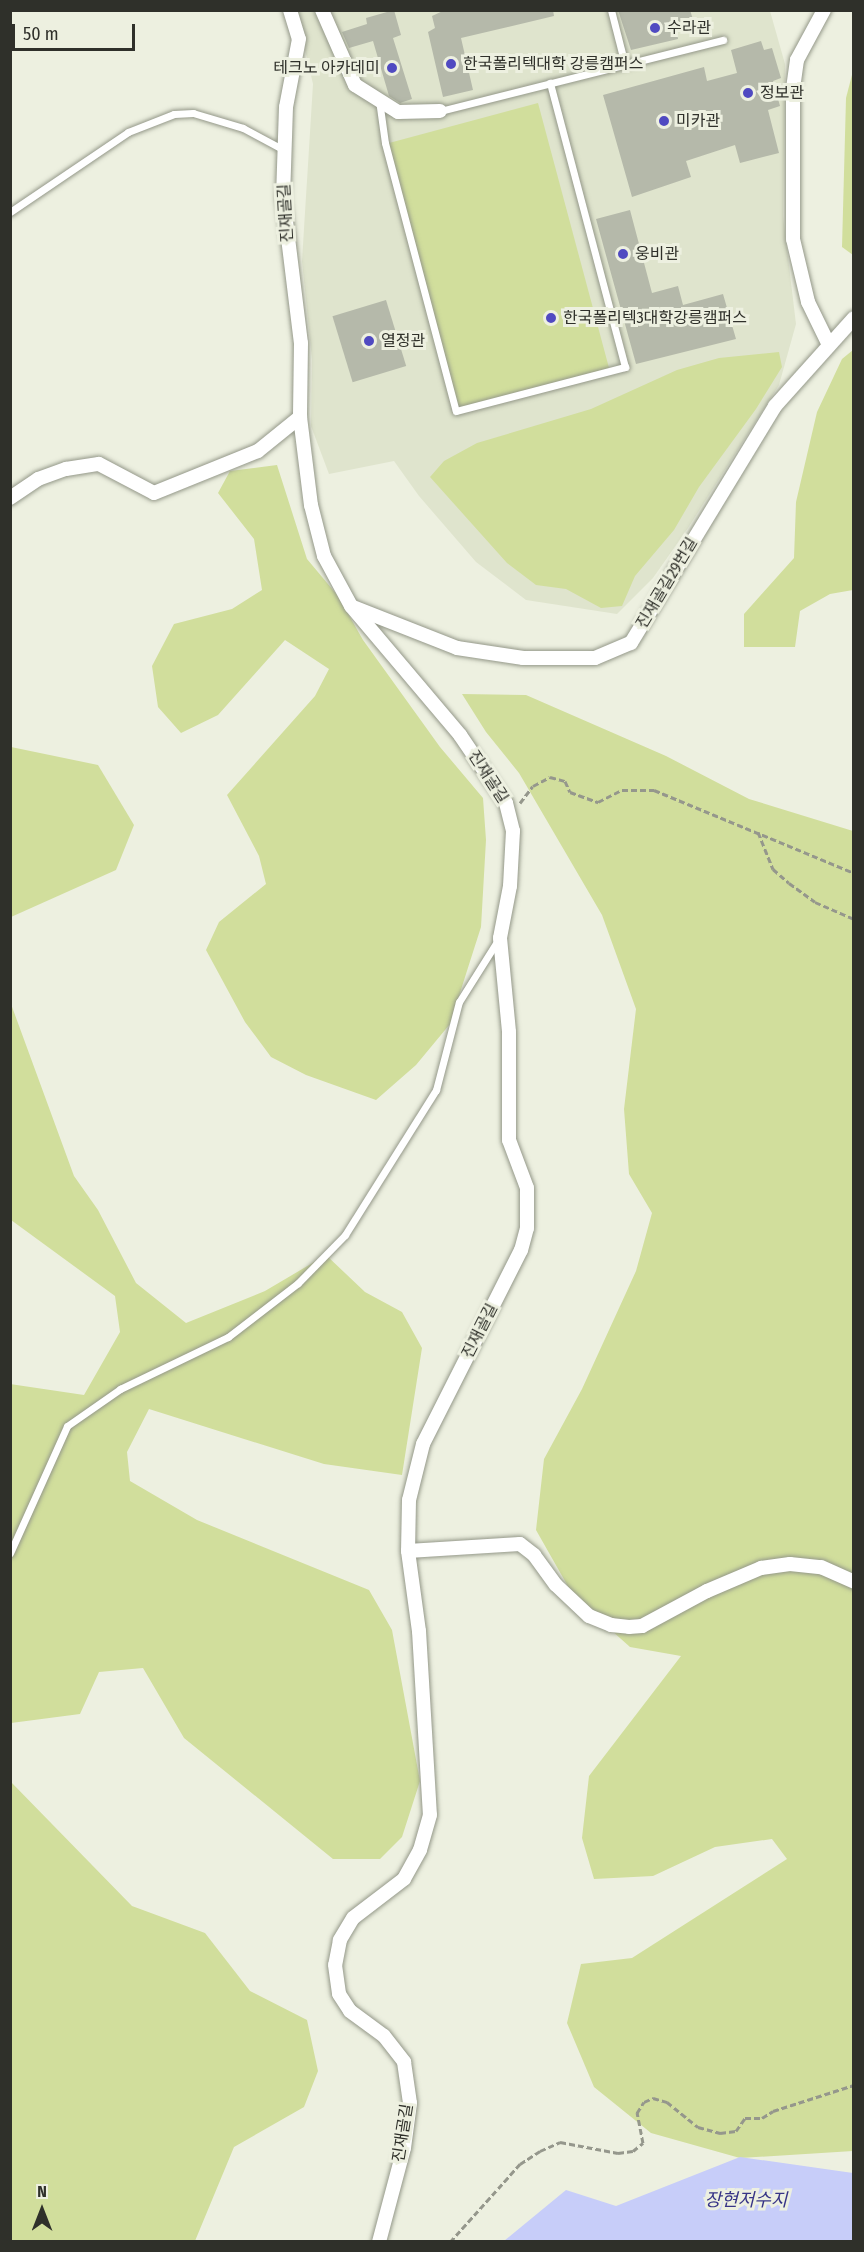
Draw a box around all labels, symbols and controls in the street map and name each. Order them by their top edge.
scale bar [15,12,138,50]
place label: 수라관 [667,18,711,38]
marker: 수라관 [648,21,662,35]
text: 50 m [23,23,59,45]
place label: 한국폴리텍대학 강릉캠퍼스 [463,54,643,74]
marker: 한국폴리텍대학 강릉캠퍼스 [444,57,458,71]
place label: 테크노 아카데미 [273,58,380,78]
marker: 테크노 아카데미 [385,61,399,75]
place label: 정보관 [760,83,804,103]
marker: 정보관 [741,86,755,100]
place label: 미카관 [676,111,720,131]
marker: 미카관 [657,114,671,128]
street label: 진재골길 [275,183,297,243]
place label: 웅비관 [635,244,679,264]
marker: 웅비관 [616,247,630,261]
place label: 한국폴리텍3대학강릉캠퍼스 [563,308,747,328]
marker: 한국폴리텍3대학강릉캠퍼스 [544,311,558,325]
place label: 열정관 [381,331,425,351]
marker: 열정관 [362,334,376,348]
street label: 진재골길29번길 [632,534,702,632]
street label: 진재골길 [464,747,512,807]
street label: 진재골길 [458,1300,502,1362]
street label: 진재골길 [389,2102,417,2164]
north arrow [12,2180,72,2240]
text: N [37,2182,47,2201]
water label: 장현저수지 [705,2189,787,2211]

